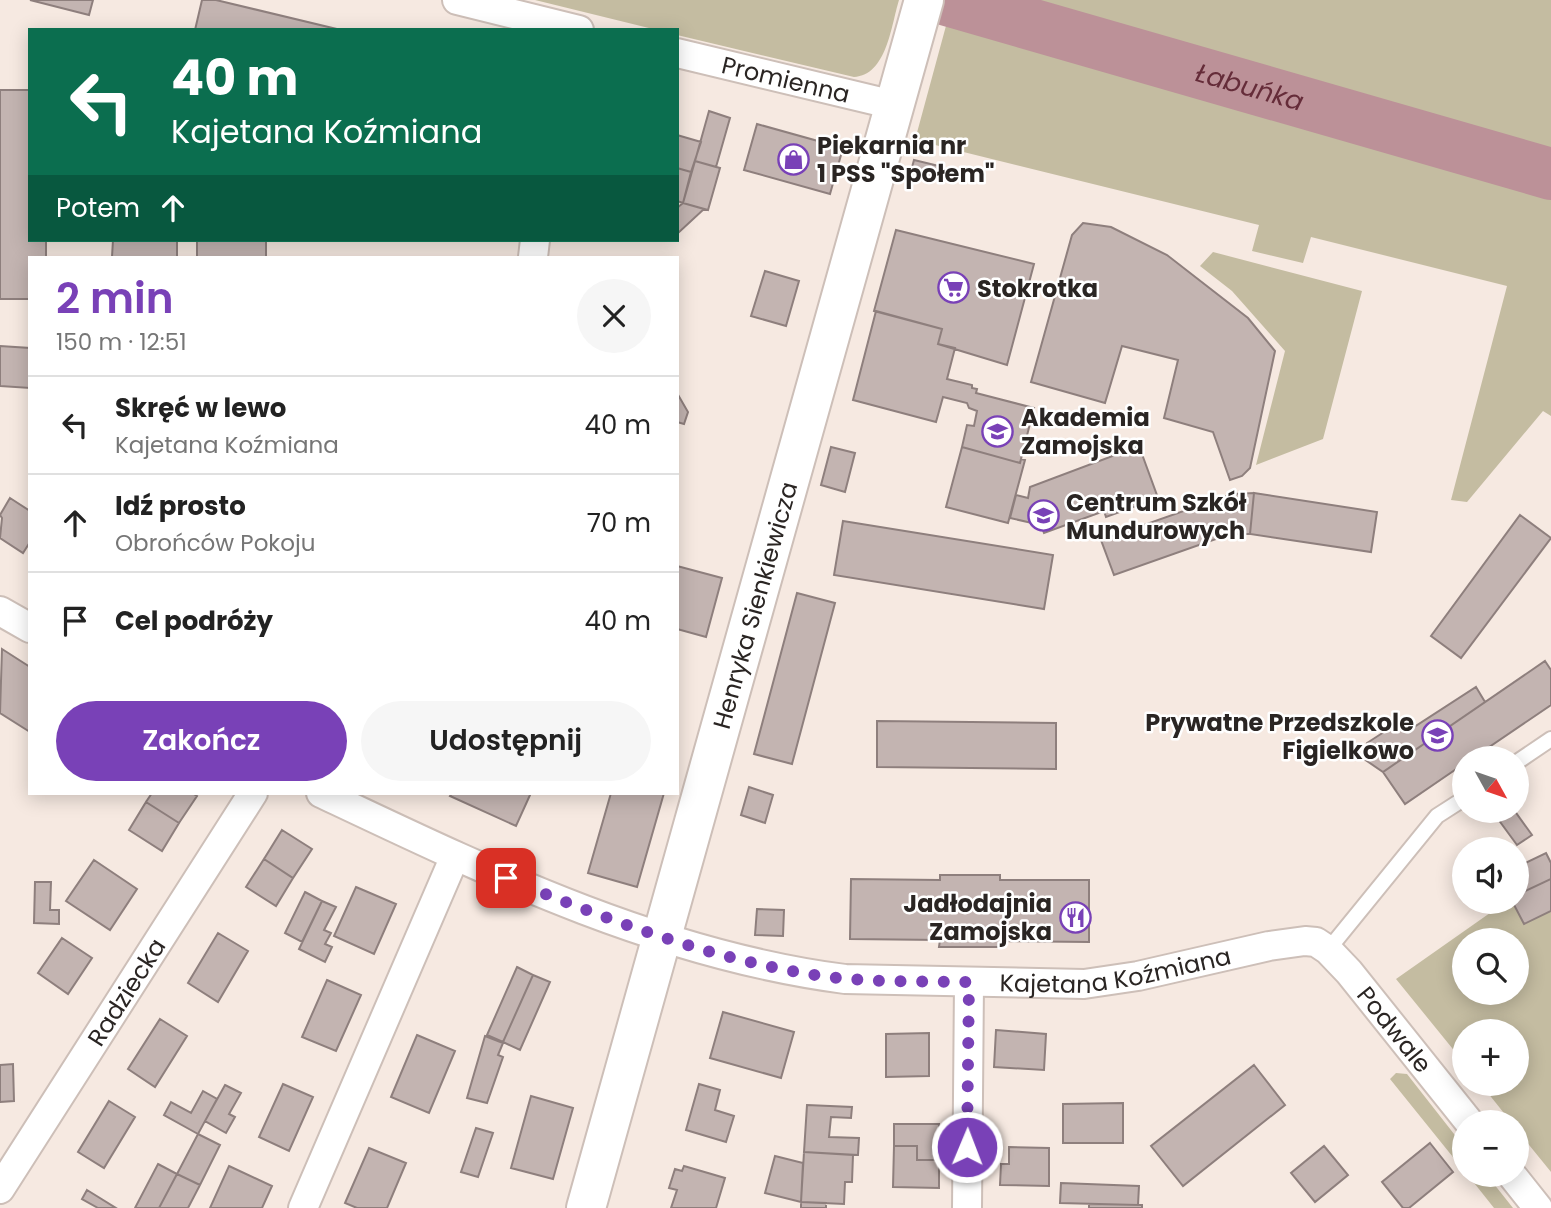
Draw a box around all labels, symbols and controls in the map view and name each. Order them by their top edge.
text: 40 m [171,44,298,112]
street label: Promienna [718,48,853,110]
water label: Łabuńka [1191,55,1308,120]
icon: left [56,56,147,147]
text: Kajetana Koźmiana [171,109,482,154]
place label: Piekarnia nr 1 PSS "Społem" [817,129,995,190]
shop icon: Piekarnia nr 1 PSS "Społem" [777,142,811,176]
icon: ahead [154,189,192,227]
text: Potem [56,190,140,226]
text: 2 min [56,269,174,328]
supermarket icon: Stokrotka [937,271,971,305]
place label: Stokrotka [977,272,1098,305]
button: close [577,279,651,353]
text: 150 m · 12:51 [56,326,187,358]
text: Skręć w lewo [115,390,286,426]
place label: Akademia Zamojska [1021,401,1150,462]
icon: left [56,406,94,444]
text: 40 m [585,407,651,443]
school or university icon: Akademia Zamojska [981,414,1015,448]
text: Kajetana Koźmiana [115,429,339,461]
street label: Henryka Sienkiewicza [704,478,805,732]
place label: Centrum Szkół Mundurowych [1066,486,1247,547]
text: Idź prosto [115,488,246,524]
school or university icon: Centrum Szkół Mundurowych [1026,499,1060,533]
icon: ahead [56,504,94,542]
text: 70 m [587,505,651,541]
text: Obrońców Pokoju [115,527,315,559]
icon: arrive [56,602,94,640]
text: Cel podróży [115,603,273,639]
text: 40 m [585,603,651,639]
button: Zakończ [56,701,347,781]
button: Udostępnij [361,701,651,781]
place label: Prywatne Przedszkole Figielkowo [1145,706,1414,767]
school or university icon: Prywatne Przedszkole Figielkowo [1420,719,1454,753]
north arrow [1452,746,1530,822]
map controls [1452,746,1529,1187]
button: sound [1452,837,1529,914]
pin [476,848,536,908]
icon: arrive [487,859,525,897]
place label: Jadłodajnia Zamojska [903,887,1052,948]
restaurant icon: Jadłodajnia Zamojska [1058,900,1092,934]
button: search [1452,928,1529,1005]
street label: Radziecka [79,932,173,1052]
street label: Kajetana Koźmiana [999,939,1234,1001]
street label: Podwale [1350,979,1440,1079]
button: + [1452,1019,1529,1096]
position arrow [930,1110,1004,1184]
button: − [1452,1110,1529,1187]

